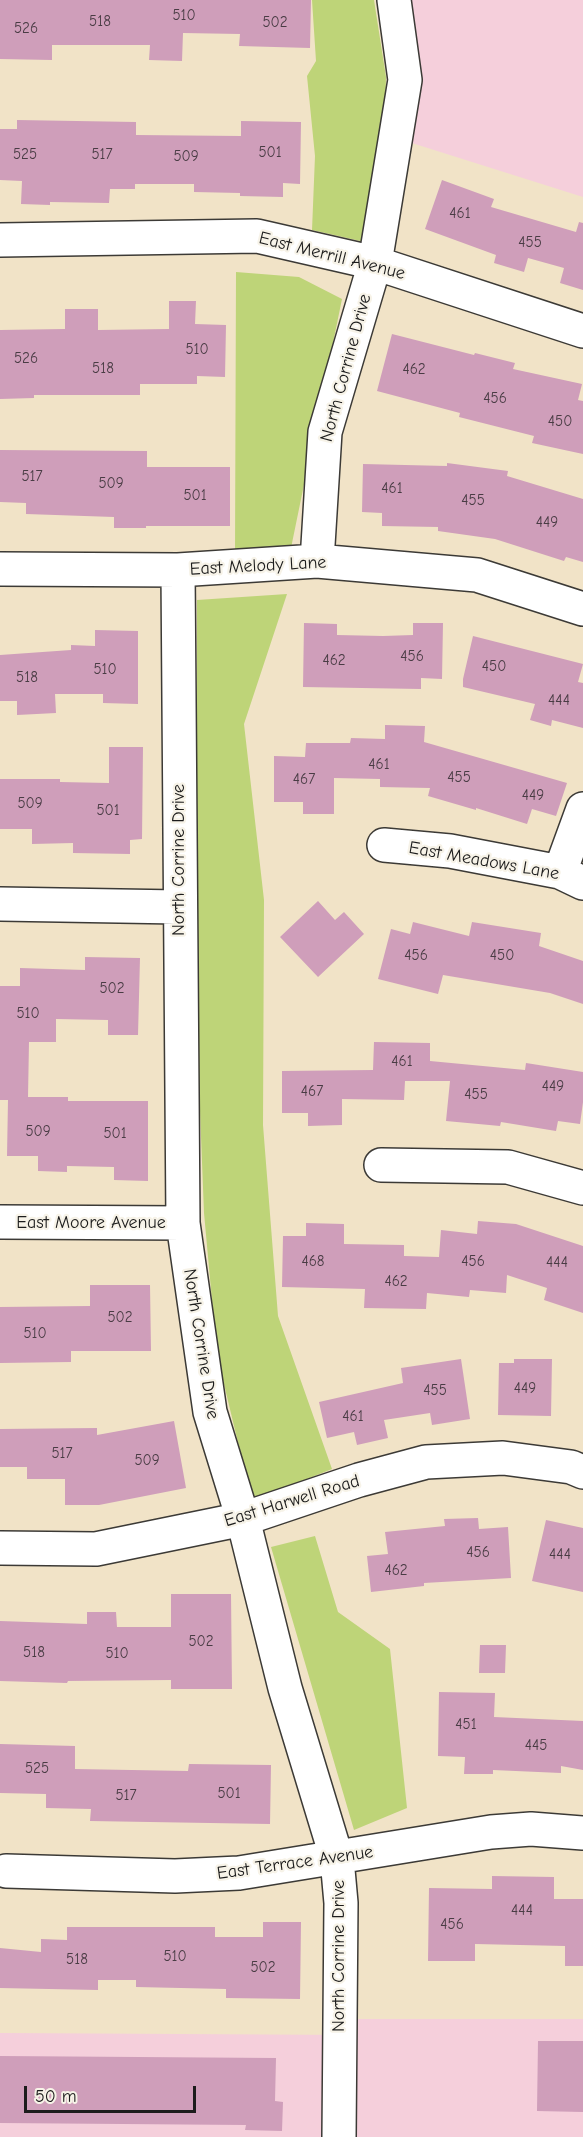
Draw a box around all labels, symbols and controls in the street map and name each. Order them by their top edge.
house number: 510 [172,7,196,25]
house number: 518 [89,13,111,31]
house number: 502 [262,14,288,32]
house number: 526 [14,20,38,38]
house number: 501 [258,144,282,162]
house number: 525 [13,146,37,164]
house number: 517 [91,146,113,164]
house number: 509 [173,148,199,166]
house number: 461 [449,205,471,223]
street label: East Merrill Avenue [257,227,407,285]
house number: 455 [518,234,542,252]
street label: North Corrine Drive [316,292,376,444]
house number: 510 [185,341,209,359]
house number: 526 [14,350,38,368]
house number: 518 [92,360,114,378]
house number: 462 [402,361,426,379]
house number: 456 [483,390,507,408]
house number: 450 [548,413,572,431]
house number: 517 [21,468,43,486]
house number: 509 [98,475,124,493]
house number: 461 [381,480,403,498]
house number: 501 [183,487,207,505]
house number: 455 [461,492,485,510]
house number: 449 [536,514,558,532]
street label: East Melody Lane [189,552,327,580]
house number: 456 [400,648,424,666]
house number: 462 [322,652,346,670]
house number: 450 [482,658,506,676]
house number: 510 [93,661,117,679]
house number: 518 [16,669,38,687]
house number: 444 [548,692,570,710]
house number: 461 [368,756,390,774]
house number: 455 [447,769,471,787]
house number: 467 [293,771,315,789]
street label: North Corrine Drive [168,784,190,936]
house number: 449 [522,787,544,805]
house number: 509 [17,795,43,813]
house number: 501 [96,802,120,820]
street label: East Meadows Lane [407,837,561,885]
house number: 456 [404,947,428,965]
house number: 450 [490,947,514,965]
house number: 502 [99,980,125,998]
house number: 510 [16,1005,40,1023]
house number: 461 [391,1053,413,1071]
house number: 449 [542,1078,564,1096]
house number: 467 [301,1083,323,1101]
house number: 455 [464,1086,488,1104]
house number: 509 [25,1123,51,1141]
house number: 501 [103,1125,127,1143]
street label: East Moore Avenue [16,1212,166,1234]
house number: 468 [301,1253,325,1271]
house number: 456 [461,1253,485,1271]
house number: 444 [546,1254,568,1272]
street label: North Corrine Drive [178,1267,224,1421]
house number: 462 [384,1273,408,1291]
house number: 502 [107,1309,133,1327]
house number: 510 [23,1325,47,1343]
house number: 449 [514,1380,536,1398]
house number: 455 [423,1382,447,1400]
house number: 461 [342,1408,364,1426]
house number: 517 [51,1445,73,1463]
house number: 509 [134,1452,160,1470]
street label: East Harwell Road [222,1470,362,1532]
house number: 456 [466,1544,490,1562]
house number: 444 [549,1546,571,1564]
house number: 462 [384,1562,408,1580]
house number: 502 [188,1633,214,1651]
house number: 518 [23,1644,45,1662]
house number: 510 [105,1645,129,1663]
house number: 451 [455,1716,477,1734]
house number: 445 [525,1737,547,1755]
house number: 525 [25,1760,49,1778]
house number: 501 [217,1785,241,1803]
house number: 517 [115,1787,137,1805]
street label: East Terrace Avenue [216,1841,374,1885]
street label: North Corrine Drive [328,1880,350,2032]
house number: 444 [511,1902,533,1920]
house number: 456 [440,1916,464,1934]
house number: 510 [163,1948,187,1966]
house number: 518 [66,1951,88,1969]
house number: 502 [250,1959,276,1977]
scale bar [27,2074,200,2112]
text: 50 m [35,2086,77,2107]

